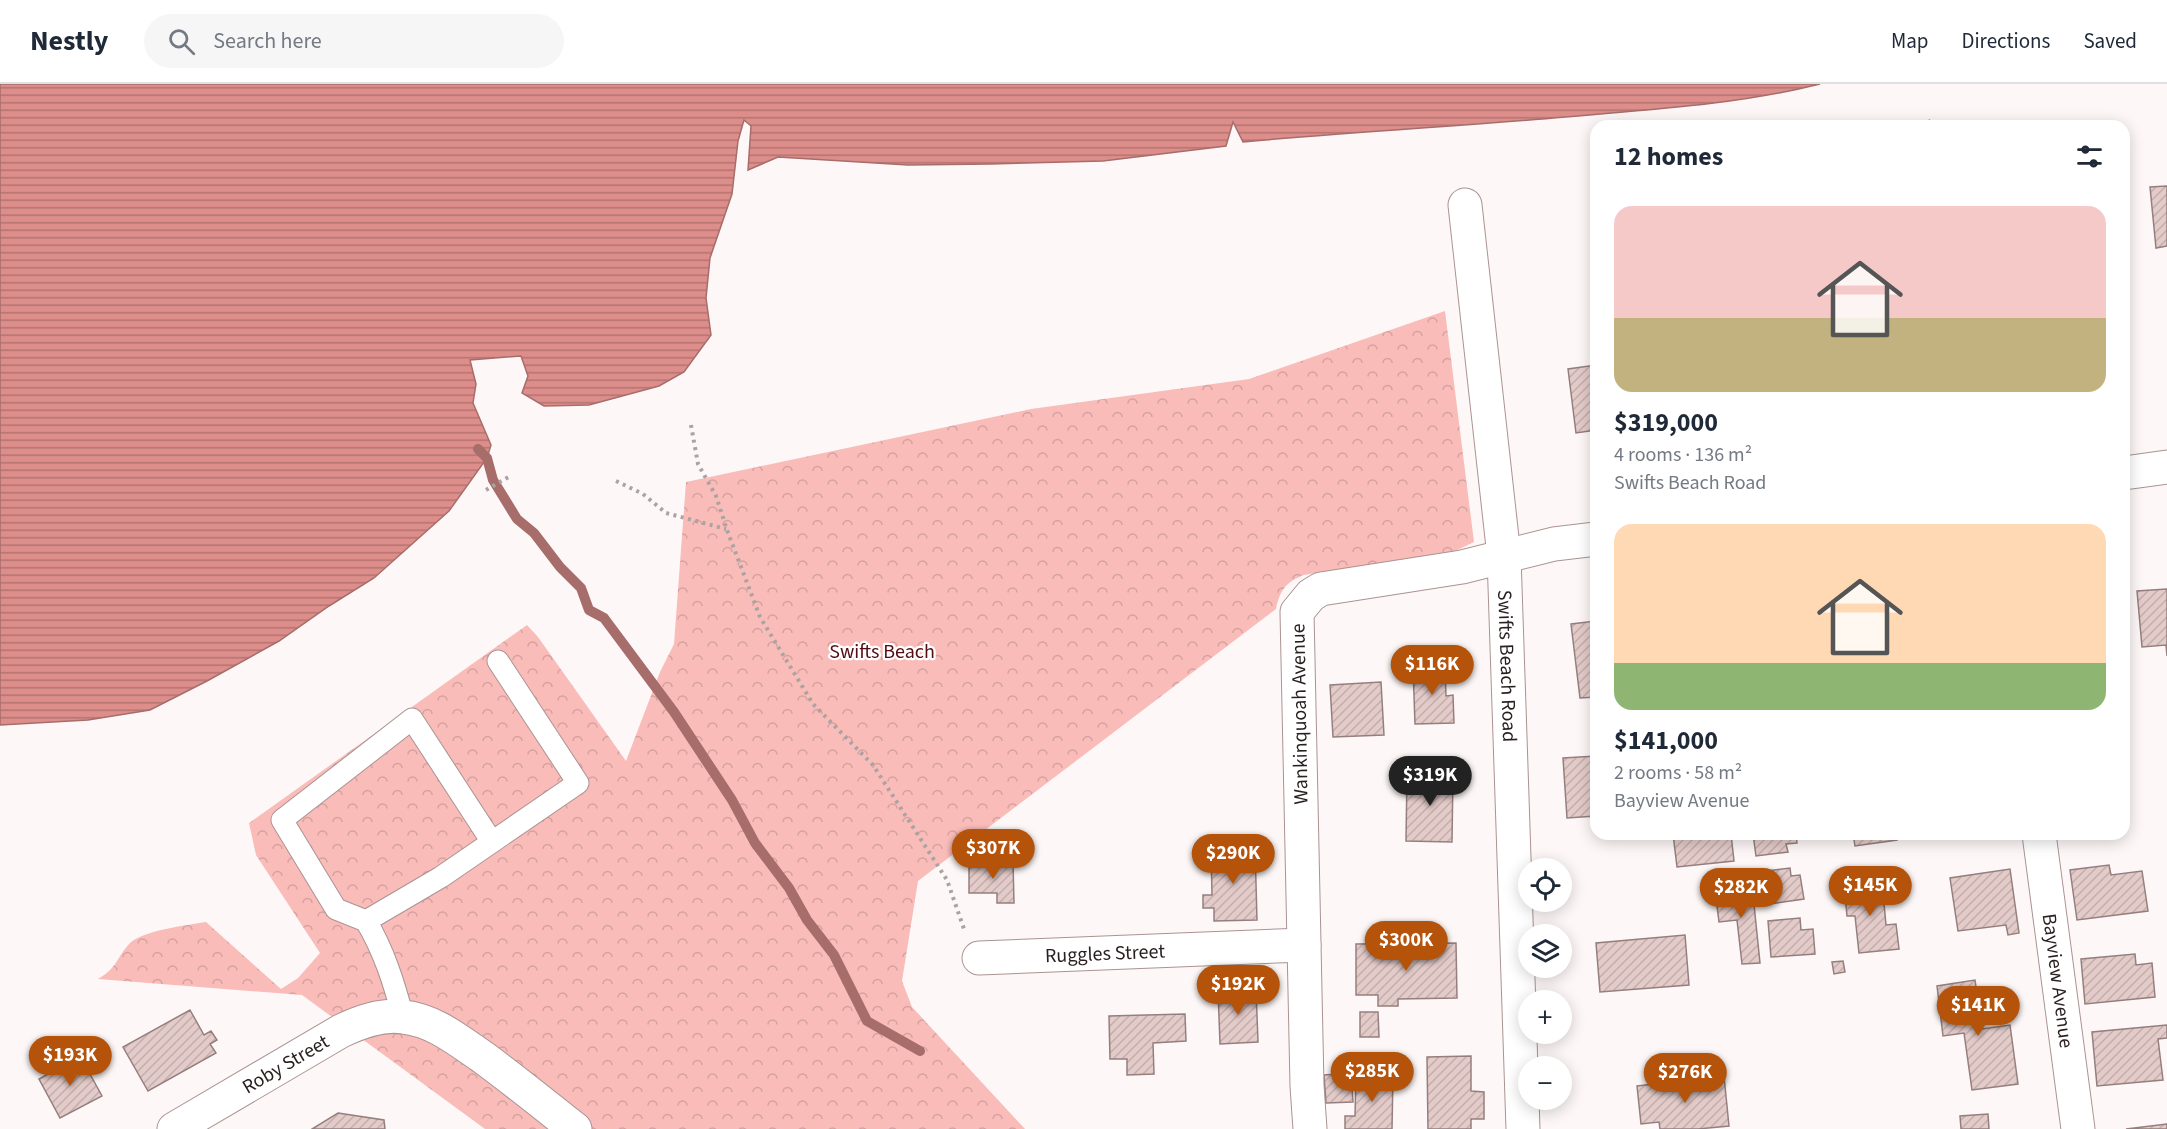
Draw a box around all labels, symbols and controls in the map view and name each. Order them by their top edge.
search box [144,14,564,68]
text: Nestly [30,21,108,61]
icon: search [165,25,198,58]
text: Search here [213,25,322,57]
text: Map [1891,26,1929,56]
text: Directions [1962,26,2050,56]
text: Saved [2083,26,2137,56]
text: 12 homes [1614,138,1723,175]
icon: filters [2073,140,2106,173]
icon: home [1806,245,1914,353]
text: $319,000 [1614,404,1718,441]
text: 4 rooms · 136 m² [1614,441,1752,469]
text: Swifts Beach Road [1614,469,1766,497]
icon: home [1806,563,1914,671]
street label: Swifts Beach Road [1490,589,1523,743]
street label: Wankinquoah Avenue [1284,623,1316,805]
park label: Swifts Beach [829,638,935,666]
pin: $116K [1390,645,1474,696]
text: $116K [1405,650,1459,678]
text: $141,000 [1614,722,1718,759]
pin: $319K [1388,756,1472,807]
text: 2 rooms · 58 m² [1614,759,1742,787]
text: $319K [1403,761,1457,789]
text: Bayview Avenue [1614,787,1749,815]
pin: $307K [951,829,1035,880]
text: $307K [966,834,1020,862]
pin: $290K [1191,834,1275,885]
text: $290K [1206,839,1260,867]
map controls [1518,858,1572,1110]
button: locate [1518,858,1572,912]
pin: $145K [1828,866,1912,917]
pin: $282K [1699,868,1783,919]
text: $145K [1843,871,1897,899]
text: $282K [1714,873,1768,901]
street label: Bayview Avenue [2035,912,2080,1050]
pin: $300K [1364,921,1448,972]
button: layers [1518,924,1572,978]
text: $300K [1379,926,1433,954]
street label: Ruggles Street [1044,938,1166,970]
pin: $192K [1196,965,1280,1016]
text: $192K [1211,970,1265,998]
pin: $141K [1936,986,2020,1037]
button: + [1518,990,1572,1044]
text: $141K [1951,991,2005,1019]
street label: Roby Street [237,1028,335,1101]
pin: $193K [28,1036,112,1087]
text: $193K [43,1041,97,1069]
pin: $285K [1330,1052,1414,1103]
pin: $276K [1643,1053,1727,1104]
button: − [1518,1056,1572,1110]
text: $285K [1345,1057,1399,1085]
text: $276K [1658,1058,1712,1086]

